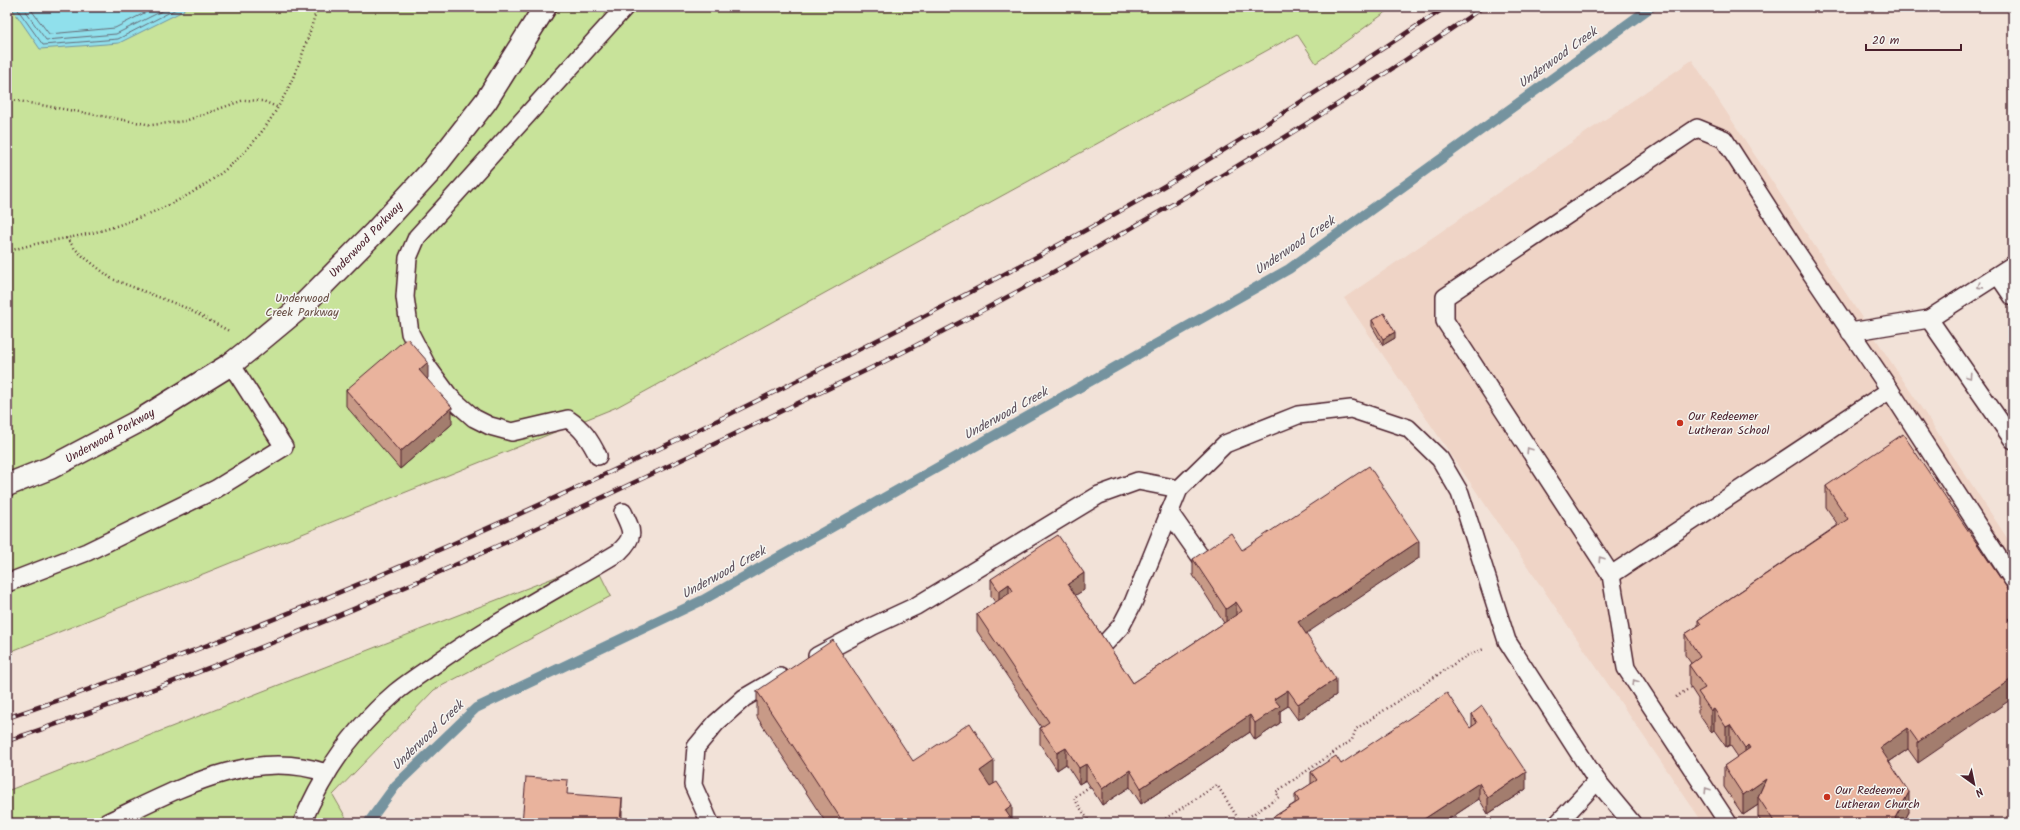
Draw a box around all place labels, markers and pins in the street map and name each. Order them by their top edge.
place label: Our Redeemer Lutheran School [1688,407,1770,440]
marker: Our Redeemer Lutheran School [1675,418,1685,428]
place label: Our Redeemer Lutheran Church [1835,781,1920,814]
marker: Our Redeemer Lutheran Church [1822,792,1832,802]

